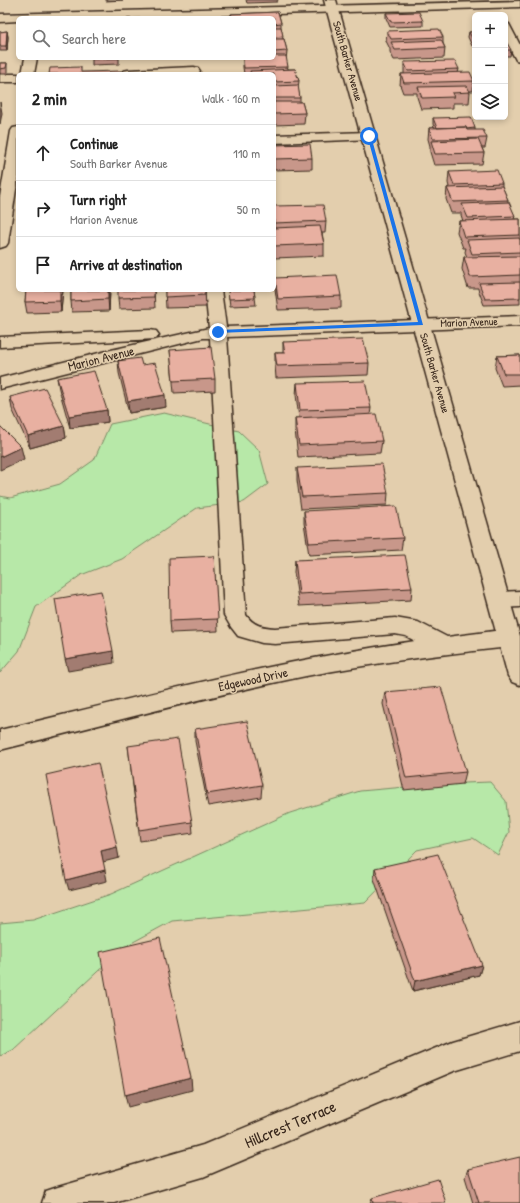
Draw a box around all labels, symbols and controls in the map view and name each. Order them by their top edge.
map controls [472,12,508,120]
button: + [472,12,508,48]
search box [16,16,276,60]
street label: South Barker Avenue [330,19,366,103]
icon: search [30,27,52,49]
text: Search here [62,28,126,49]
button: − [472,48,508,84]
button: layers [472,84,508,120]
text: 2 min [32,87,67,110]
text: Walk · 160 m [202,89,260,107]
route start [360,127,378,145]
text: Continue [70,133,118,154]
icon: ahead [32,142,54,164]
text: 110 m [233,144,260,162]
text: South Barker Avenue [70,154,168,172]
text: Turn right [70,189,126,210]
icon: right [32,198,54,220]
text: 50 m [237,200,260,218]
text: Marion Avenue [70,210,138,228]
icon: arrive [32,254,54,276]
text: Arrive at destination [70,254,182,275]
street label: Marion Avenue [440,314,499,330]
route end [209,323,227,341]
street label: South Barker Avenue [417,331,453,415]
street label: Marion Avenue [66,341,136,375]
street label: Edgewood Drive [216,663,290,695]
street label: Hillcrest Terrace [241,1095,340,1153]

